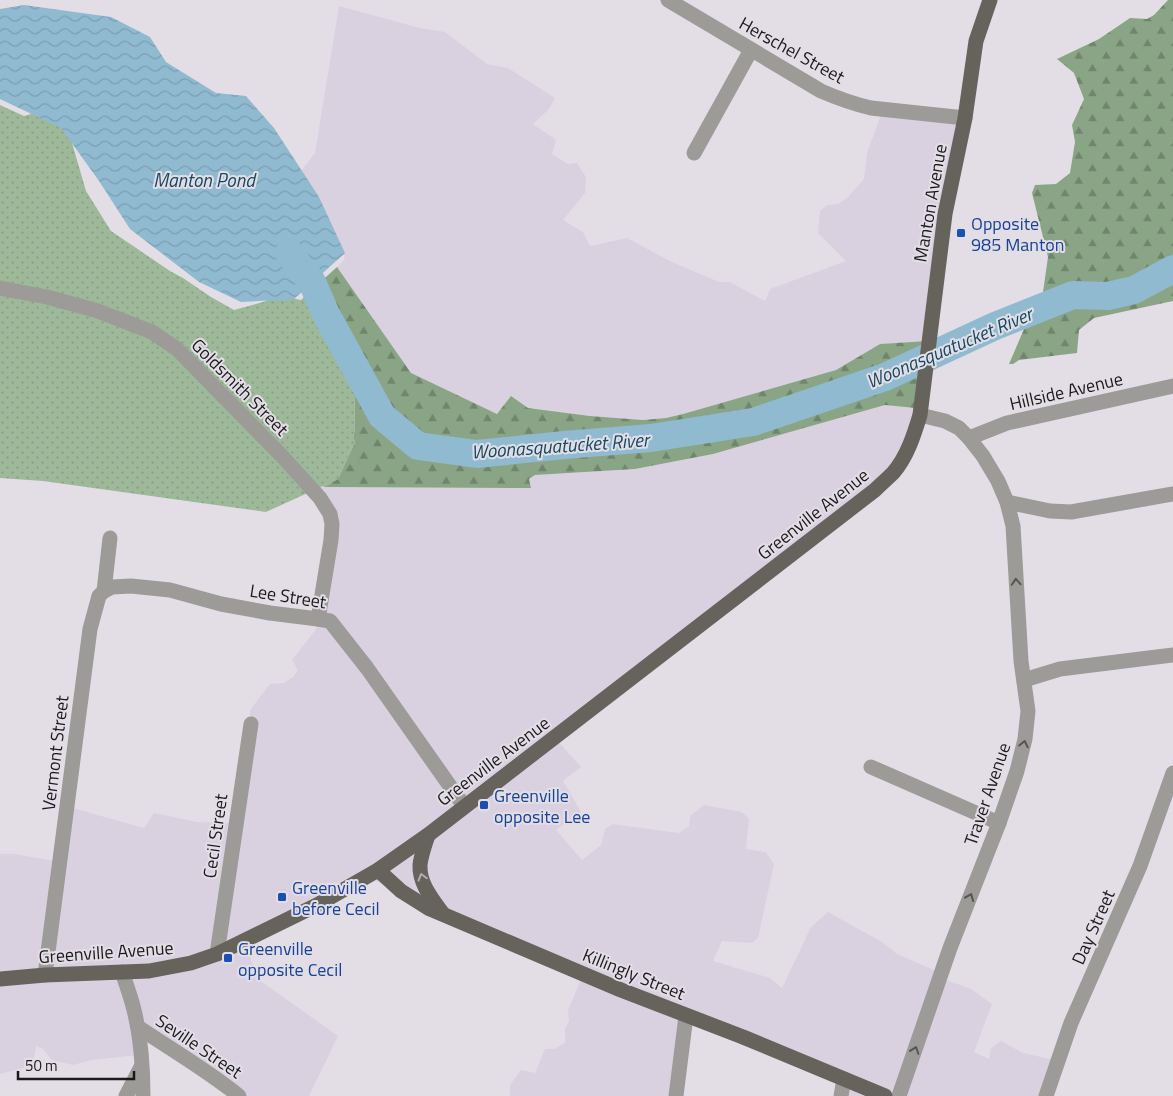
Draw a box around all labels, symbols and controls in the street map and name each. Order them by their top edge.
street label: Herschel Street [734,10,850,90]
street label: Manton Avenue [906,142,954,264]
water label: Manton Pond [153,165,257,194]
place label: Opposite 985 Manton [971,210,1064,258]
marker: Opposite 985 Manton [955,227,967,239]
water label: Woonasquatucket River [862,298,1038,395]
street label: Goldsmith Street [185,332,295,442]
street label: Hillside Avenue [1007,365,1125,417]
water label: Woonasquatucket River [470,424,652,466]
street label: Greenville Avenue [751,462,875,566]
street label: Lee Street [248,577,329,615]
one-way arrow [1011,578,1022,586]
street label: Vermont Street [35,693,76,812]
street label: Greenville Avenue [431,710,555,812]
street label: Traver Avenue [957,739,1017,849]
one-way arrow [1018,740,1028,748]
place label: Greenville opposite Lee [494,782,590,830]
street label: Cecil Street [196,791,234,880]
marker: Greenville opposite Lee [478,799,490,811]
place label: Greenville before Cecil [292,874,380,922]
one-way arrow [418,874,428,882]
street label: Day Street [1064,885,1122,969]
marker: Greenville before Cecil [276,891,288,903]
one-way arrow [964,893,974,902]
street label: Greenville Avenue [38,934,174,970]
place label: Greenville opposite Cecil [238,935,342,983]
street label: Killingly Street [579,941,690,1007]
marker: Greenville opposite Cecil [222,952,234,964]
street label: Seville Street [150,1007,248,1085]
one-way arrow [909,1046,919,1055]
scale bar [18,1048,134,1080]
text: 50 m [25,1054,58,1077]

